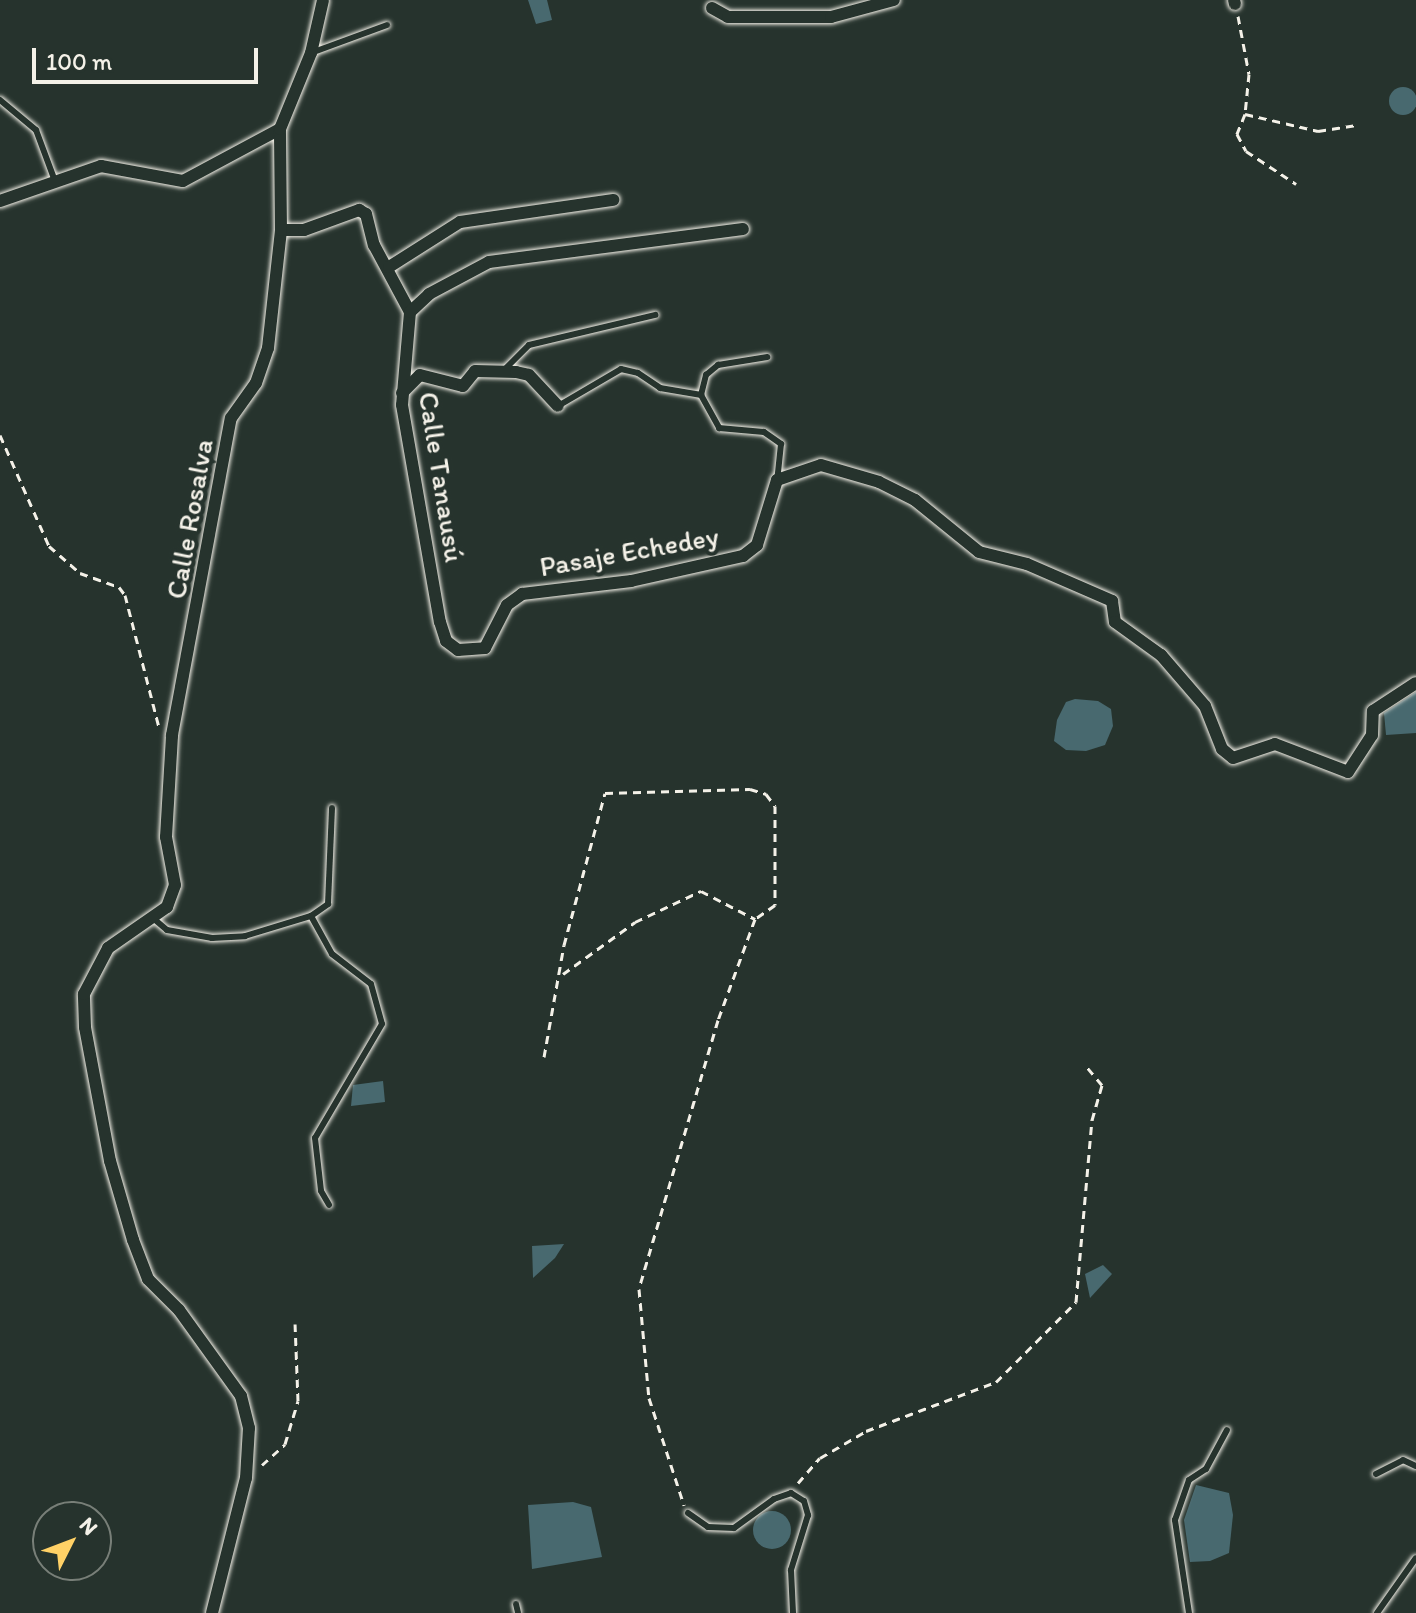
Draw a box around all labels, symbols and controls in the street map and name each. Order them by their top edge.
scale bar [36,32,262,82]
text: 100 m [46,47,112,76]
street label: Calle Tanausú [412,391,472,563]
street label: Calle Rosalva [158,437,220,601]
street label: Pasaje Echedey [537,519,721,583]
north arrow [32,1501,112,1581]
text: N [74,1511,104,1540]

